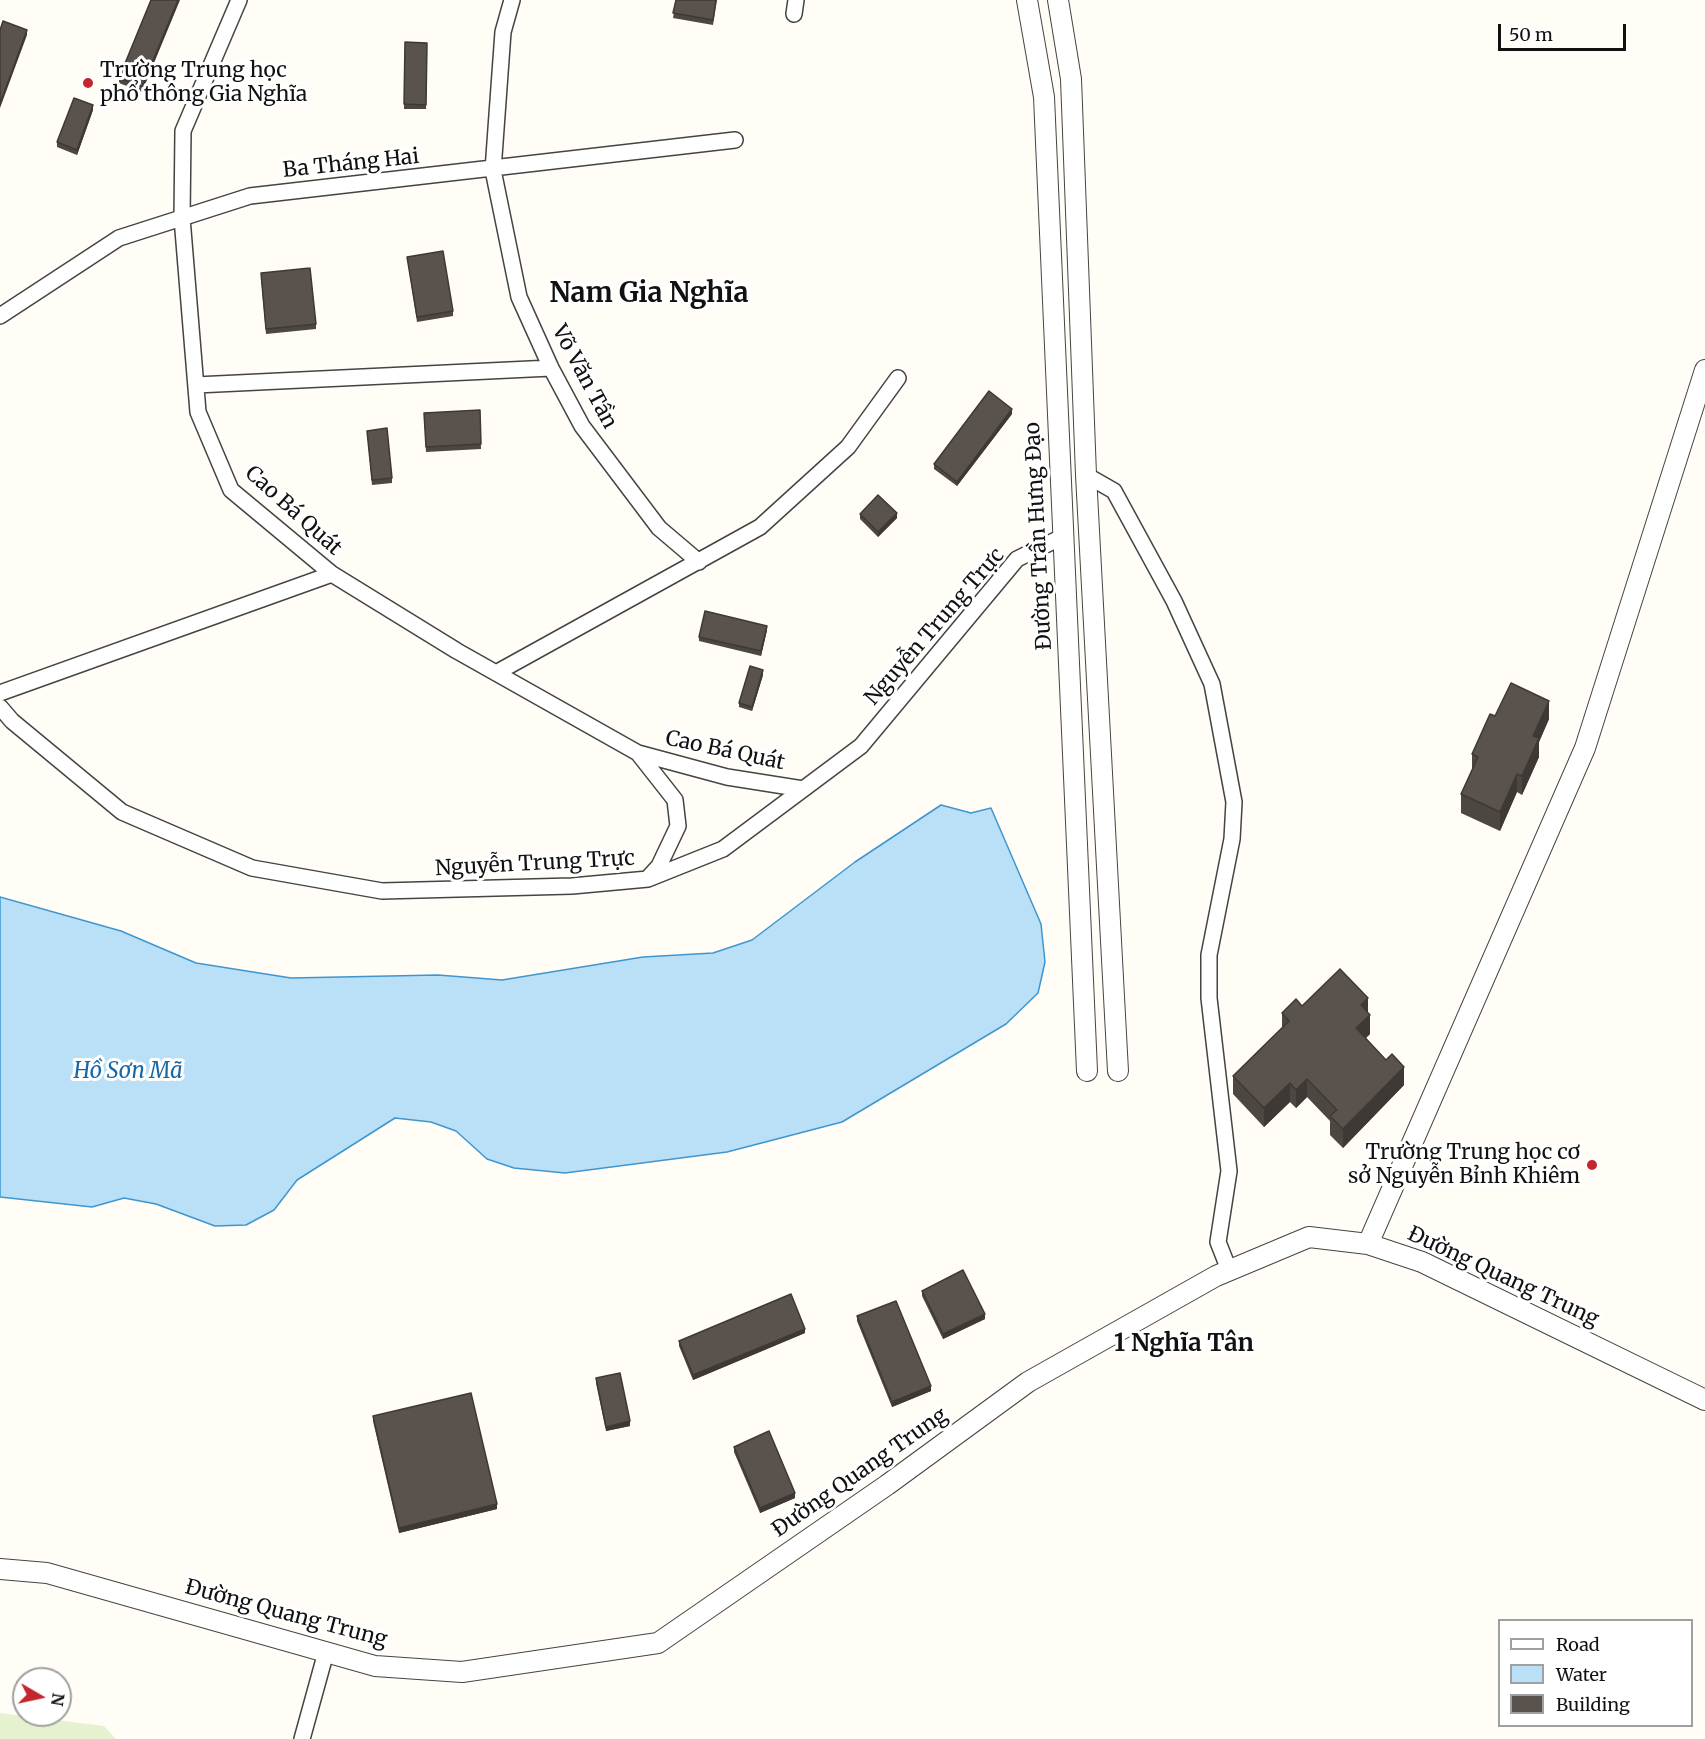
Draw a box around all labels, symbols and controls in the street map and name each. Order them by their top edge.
scale bar [1501,12,1628,50]
text: 50 m [1509,23,1553,46]
place label: Trường Trung học phổ thông Gia Nghĩa [100,58,307,108]
marker: Trường Trung học phổ thông Gia Nghĩa [81,76,95,90]
street label: Ba Tháng Hai [282,144,420,184]
district label: Nam Gia Nghĩa [549,278,749,310]
street label: Võ Văn Tần [546,321,622,433]
street label: Đường Trần Hưng Đạo [1020,421,1058,651]
street label: Cao Bá Quát [240,461,346,561]
street label: Nguyễn Trung Trực [860,543,1010,711]
street label: Cao Bá Quát [663,726,787,776]
street label: Nguyễn Trung Trực [435,846,635,882]
water label: Hồ Sơn Mã [73,1059,183,1085]
place label: Trường Trung học cơ sở Nguyễn Bỉnh Khiêm [1348,1140,1580,1190]
marker: Trường Trung học cơ sở Nguyễn Bỉnh Khiêm [1585,1158,1599,1172]
street label: Đường Quang Trung [1403,1222,1603,1332]
district label: 1 Nghĩa Tân [1114,1330,1254,1358]
street label: Đường Quang Trung [768,1403,952,1543]
street label: Đường Quang Trung [182,1575,390,1653]
legend [1498,1619,1693,1727]
text: Road [1556,1633,1600,1656]
text: Water [1556,1663,1607,1686]
north arrow [12,1667,72,1727]
text: N [47,1692,69,1707]
text: Building [1556,1693,1630,1716]

